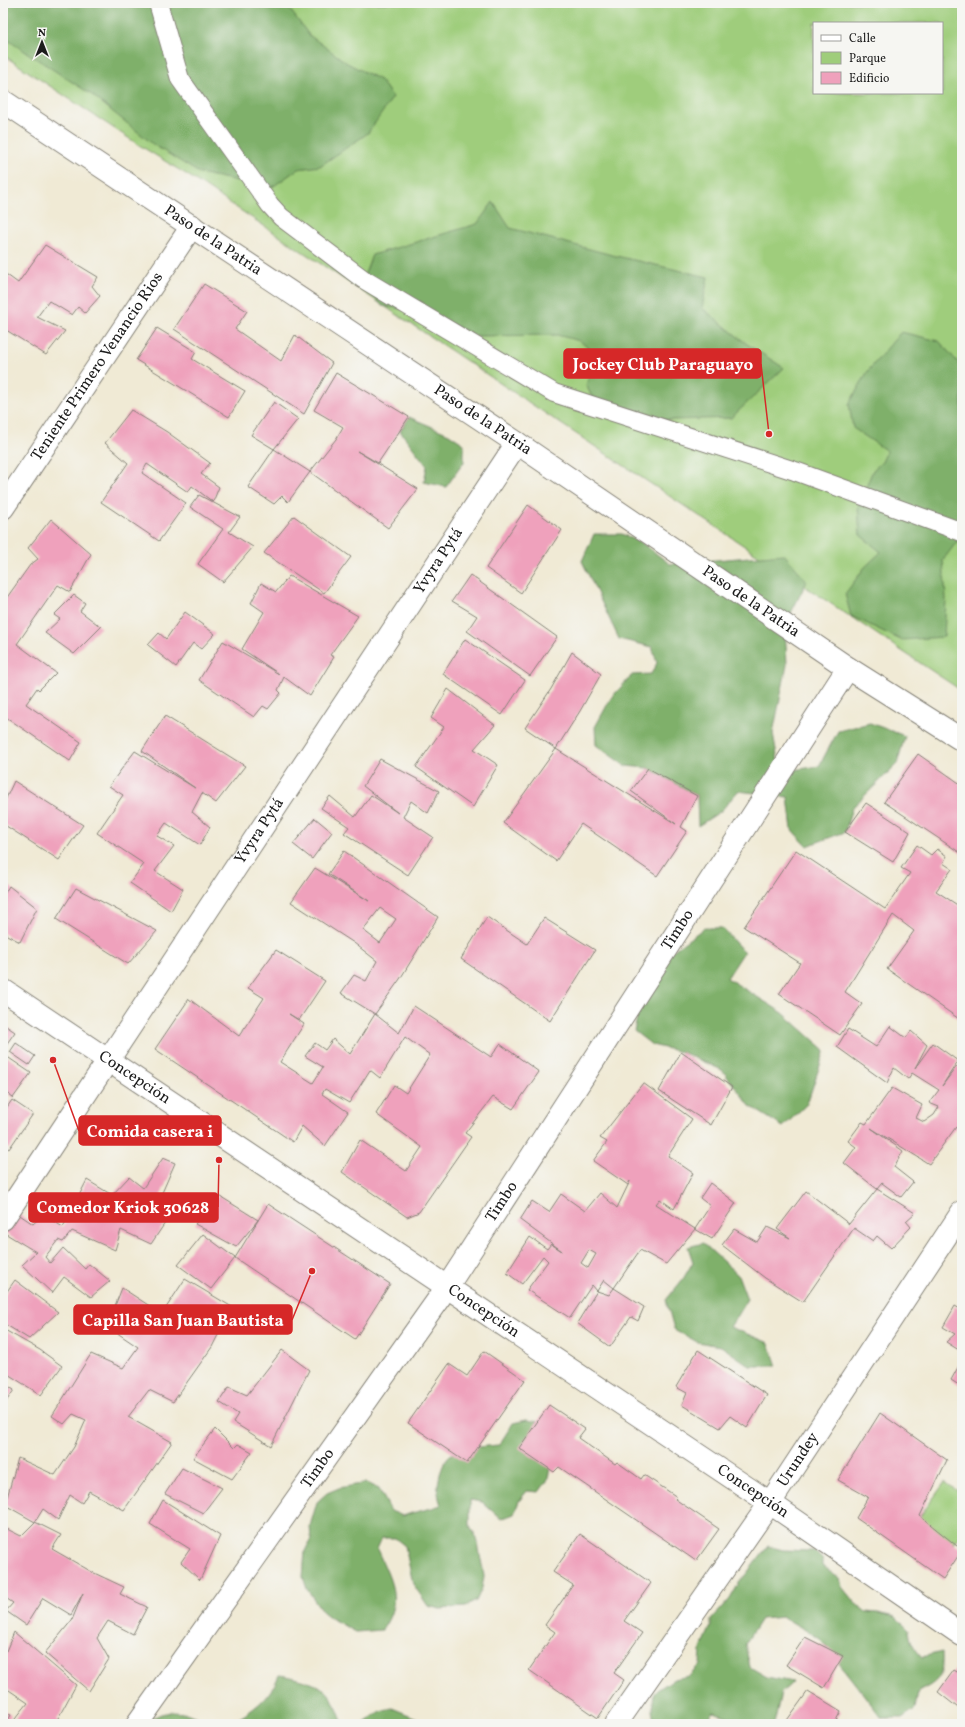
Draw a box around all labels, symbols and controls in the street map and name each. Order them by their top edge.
north arrow [22,22,62,62]
legend [813,22,943,94]
text: N [38,26,46,41]
text: Calle [849,31,876,47]
text: Parque [849,51,886,67]
text: Edificio [849,71,889,87]
street label: Paso de la Patria [159,200,266,281]
street label: Teniente Primero Venancio Rios [26,268,169,466]
callout: Jockey Club Paraguayo [564,349,761,378]
text: Jockey Club Paraguayo [572,354,754,377]
street label: Paso de la Patria [429,379,536,461]
street label: Yvyra Pytá [409,524,469,599]
street label: Paso de la Patria [697,561,804,643]
street label: Yvyra Pytá [230,794,290,869]
street label: Timbo [657,905,700,955]
street label: Concepción [94,1046,175,1110]
callout: Comida casera i [79,1116,221,1145]
text: Comida casera i [87,1121,213,1144]
street label: Timbo [481,1177,523,1227]
callout: Comedor Kriok 30628 [29,1193,218,1222]
text: Comedor Kriok 30628 [37,1197,209,1220]
street label: Concepción [443,1279,524,1343]
callout: Capilla San Juan Bautista [74,1305,292,1334]
text: Capilla San Juan Bautista [82,1310,284,1333]
street label: Urundey [772,1428,825,1492]
street label: Timbo [296,1444,340,1493]
street label: Concepción [712,1459,793,1524]

